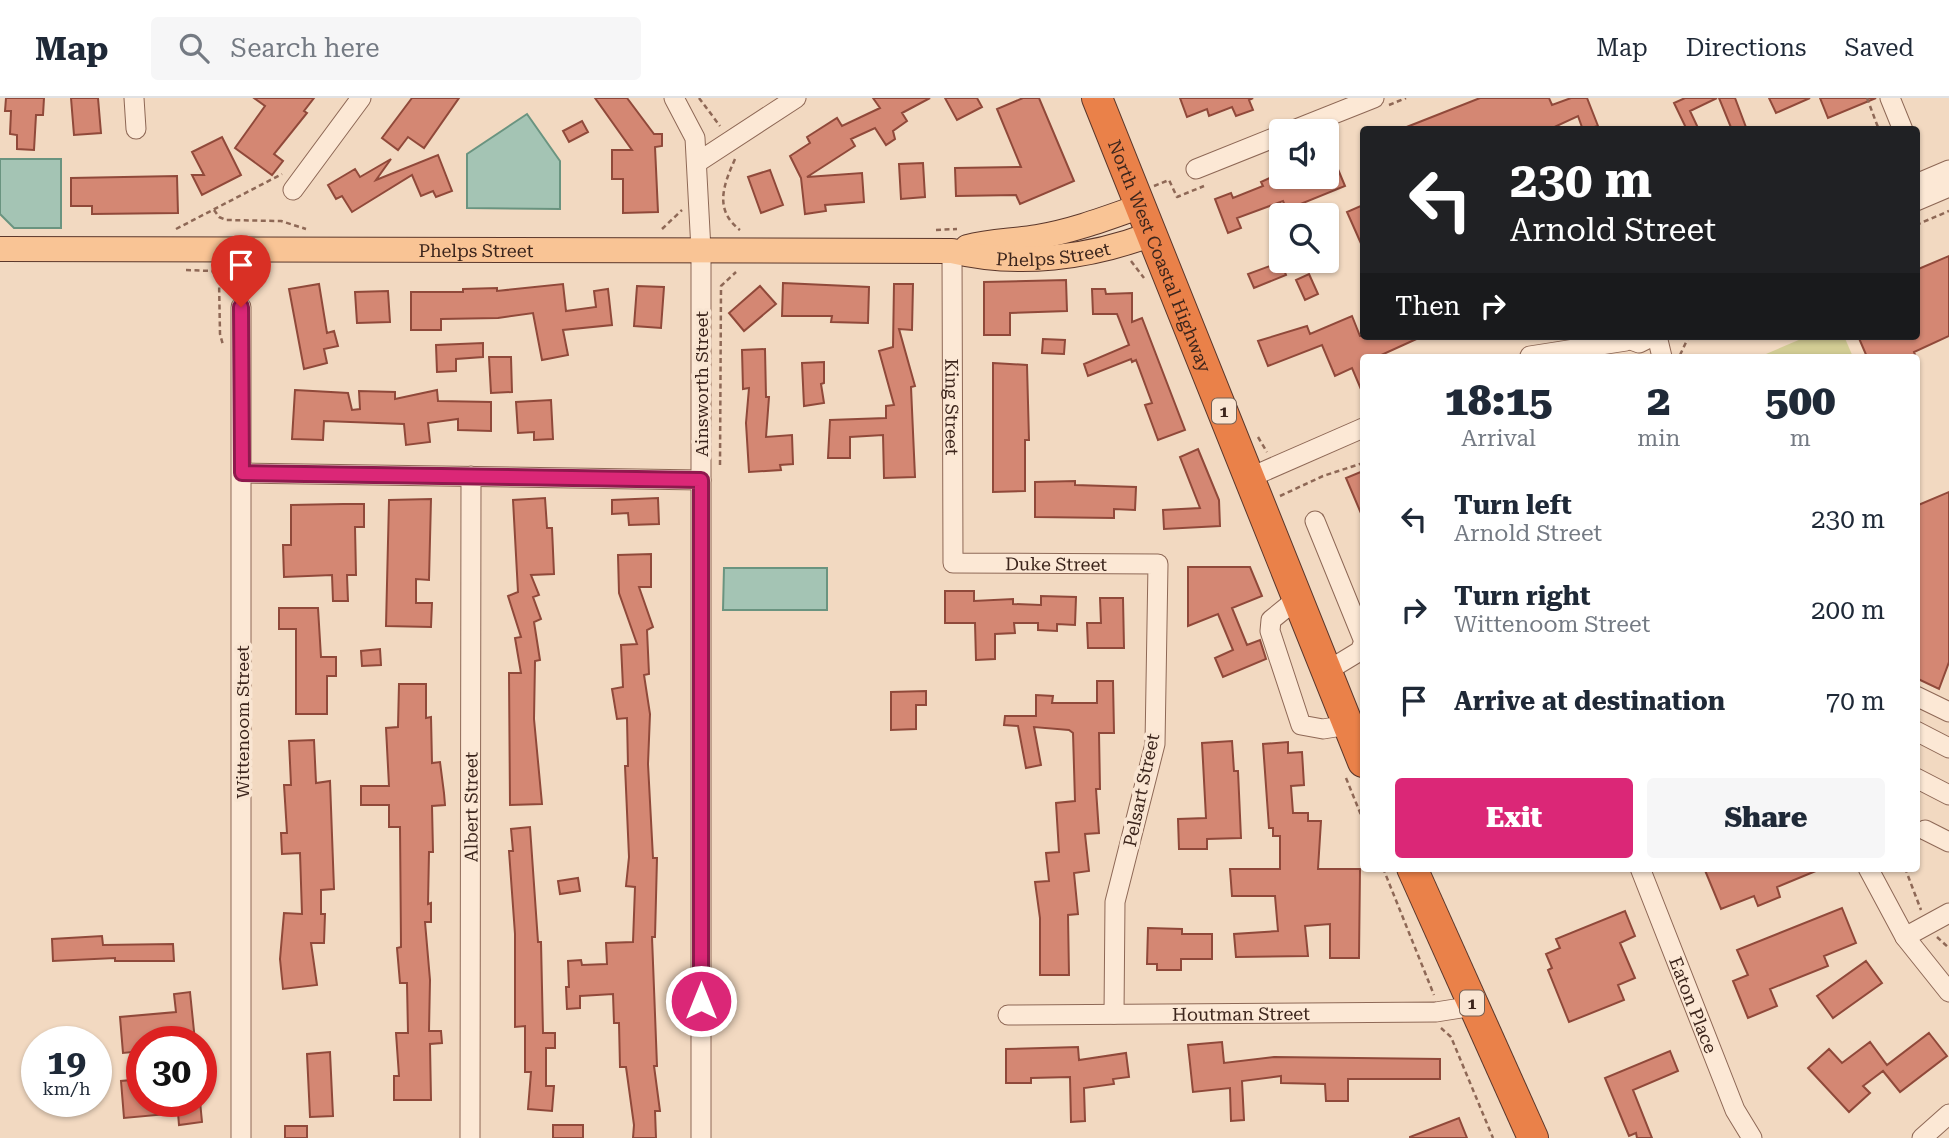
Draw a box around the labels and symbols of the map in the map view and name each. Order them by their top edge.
street label: North West Coastal Highway [1104,136,1216,376]
pin [211,235,271,307]
street label: Phelps Street [995,237,1113,270]
street label: Phelps Street [419,239,534,261]
street label: Ainsworth Street [691,311,712,457]
street label: King Street [942,358,963,456]
road number: 1 [1212,398,1236,424]
street label: Duke Street [1005,553,1107,574]
street label: Wittenoom Street [232,645,253,799]
street label: Pelsart Street [1119,731,1163,849]
street label: Albert Street [460,751,481,862]
street label: Eaton Place [1665,954,1722,1056]
position arrow [664,964,738,1038]
road number: 1 [1460,990,1484,1015]
street label: Houtman Street [1172,1002,1310,1024]
speed limit sign: 30 [126,1026,217,1117]

